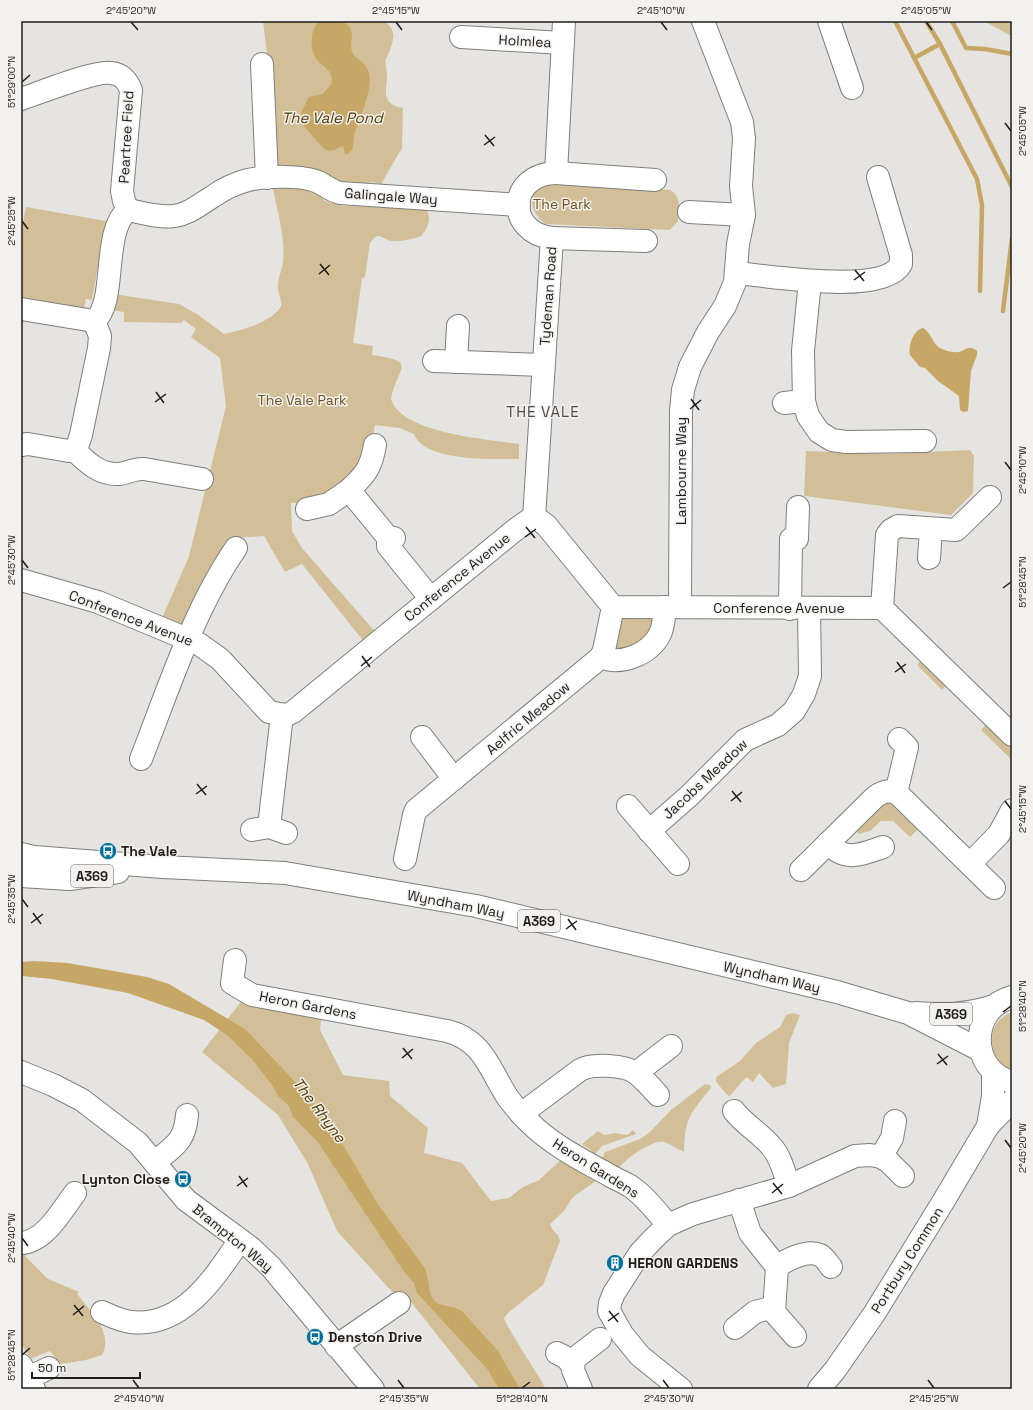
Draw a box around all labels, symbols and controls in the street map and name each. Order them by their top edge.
text: 2°45'20"W [106,4,156,17]
text: 2°45'15"W [372,4,420,17]
text: 2°45'10"W [637,4,685,17]
text: 2°45'05"W [901,4,951,17]
street label: Holmlea [498,31,552,51]
text: 51°29'00"N [5,56,18,108]
street label: Peartree Field [115,90,137,184]
text: 2°45'05"W [1016,106,1029,156]
water label: The Vale Pond [281,108,385,127]
street label: Galingale Way [344,184,438,208]
park label: The Park [533,195,591,213]
text: 2°45'25"W [5,196,18,246]
street label: Tydeman Road [536,246,560,346]
park label: The Vale Park [257,391,347,409]
district label: THE VALE [506,402,580,421]
street label: Lambourne Way [672,417,690,525]
text: 2°45'10"W [1016,446,1029,494]
street label: Conference Avenue [400,529,514,625]
text: 2°45'30"W [5,535,18,585]
text: 51°28'45"N [1016,556,1029,608]
street label: Conference Avenue [66,586,196,650]
street label: Conference Avenue [713,599,845,617]
street label: Aelfric Meadow [482,678,574,758]
street label: Jacobs Meadow [659,735,751,823]
text: 2°45'15"W [1016,785,1029,833]
bus stop icon: The Vale [98,841,118,861]
place label: The Vale [121,842,177,860]
road number: A369 [71,865,113,887]
text: 2°45'35"W [5,874,18,924]
street label: Wyndham Way [406,886,506,922]
road number: A369 [518,910,560,932]
street label: Wyndham Way [722,957,822,997]
text: 51°28'40"N [1016,980,1029,1032]
street label: Heron Gardens [258,987,358,1023]
road number: A369 [930,1003,972,1025]
water label: The Rhyne [289,1073,351,1147]
text: 2°45'20"W [1016,1123,1029,1173]
street label: Heron Gardens [549,1134,643,1202]
bus stop icon: Lynton Close [173,1169,193,1189]
place label: Lynton Close [82,1170,170,1188]
street label: Brampton Way [189,1200,277,1276]
street label: Portbury Common [867,1203,947,1317]
text: 2°45'40"W [5,1213,18,1263]
building icon: HERON GARDENS [605,1253,625,1273]
place label: HERON GARDENS [628,1254,739,1272]
bus stop icon: Denston Drive [305,1327,325,1347]
place label: Denston Drive [328,1328,422,1346]
text: 51°28'45"N [5,1329,18,1381]
scale bar [32,1354,140,1380]
text: 50 m [38,1360,66,1376]
text: 2°45'40"W [114,1392,164,1405]
text: 2°45'35"W [379,1392,429,1405]
text: 51°28'40"N [496,1392,548,1405]
text: 2°45'30"W [644,1392,694,1405]
text: 2°45'25"W [909,1392,959,1405]

